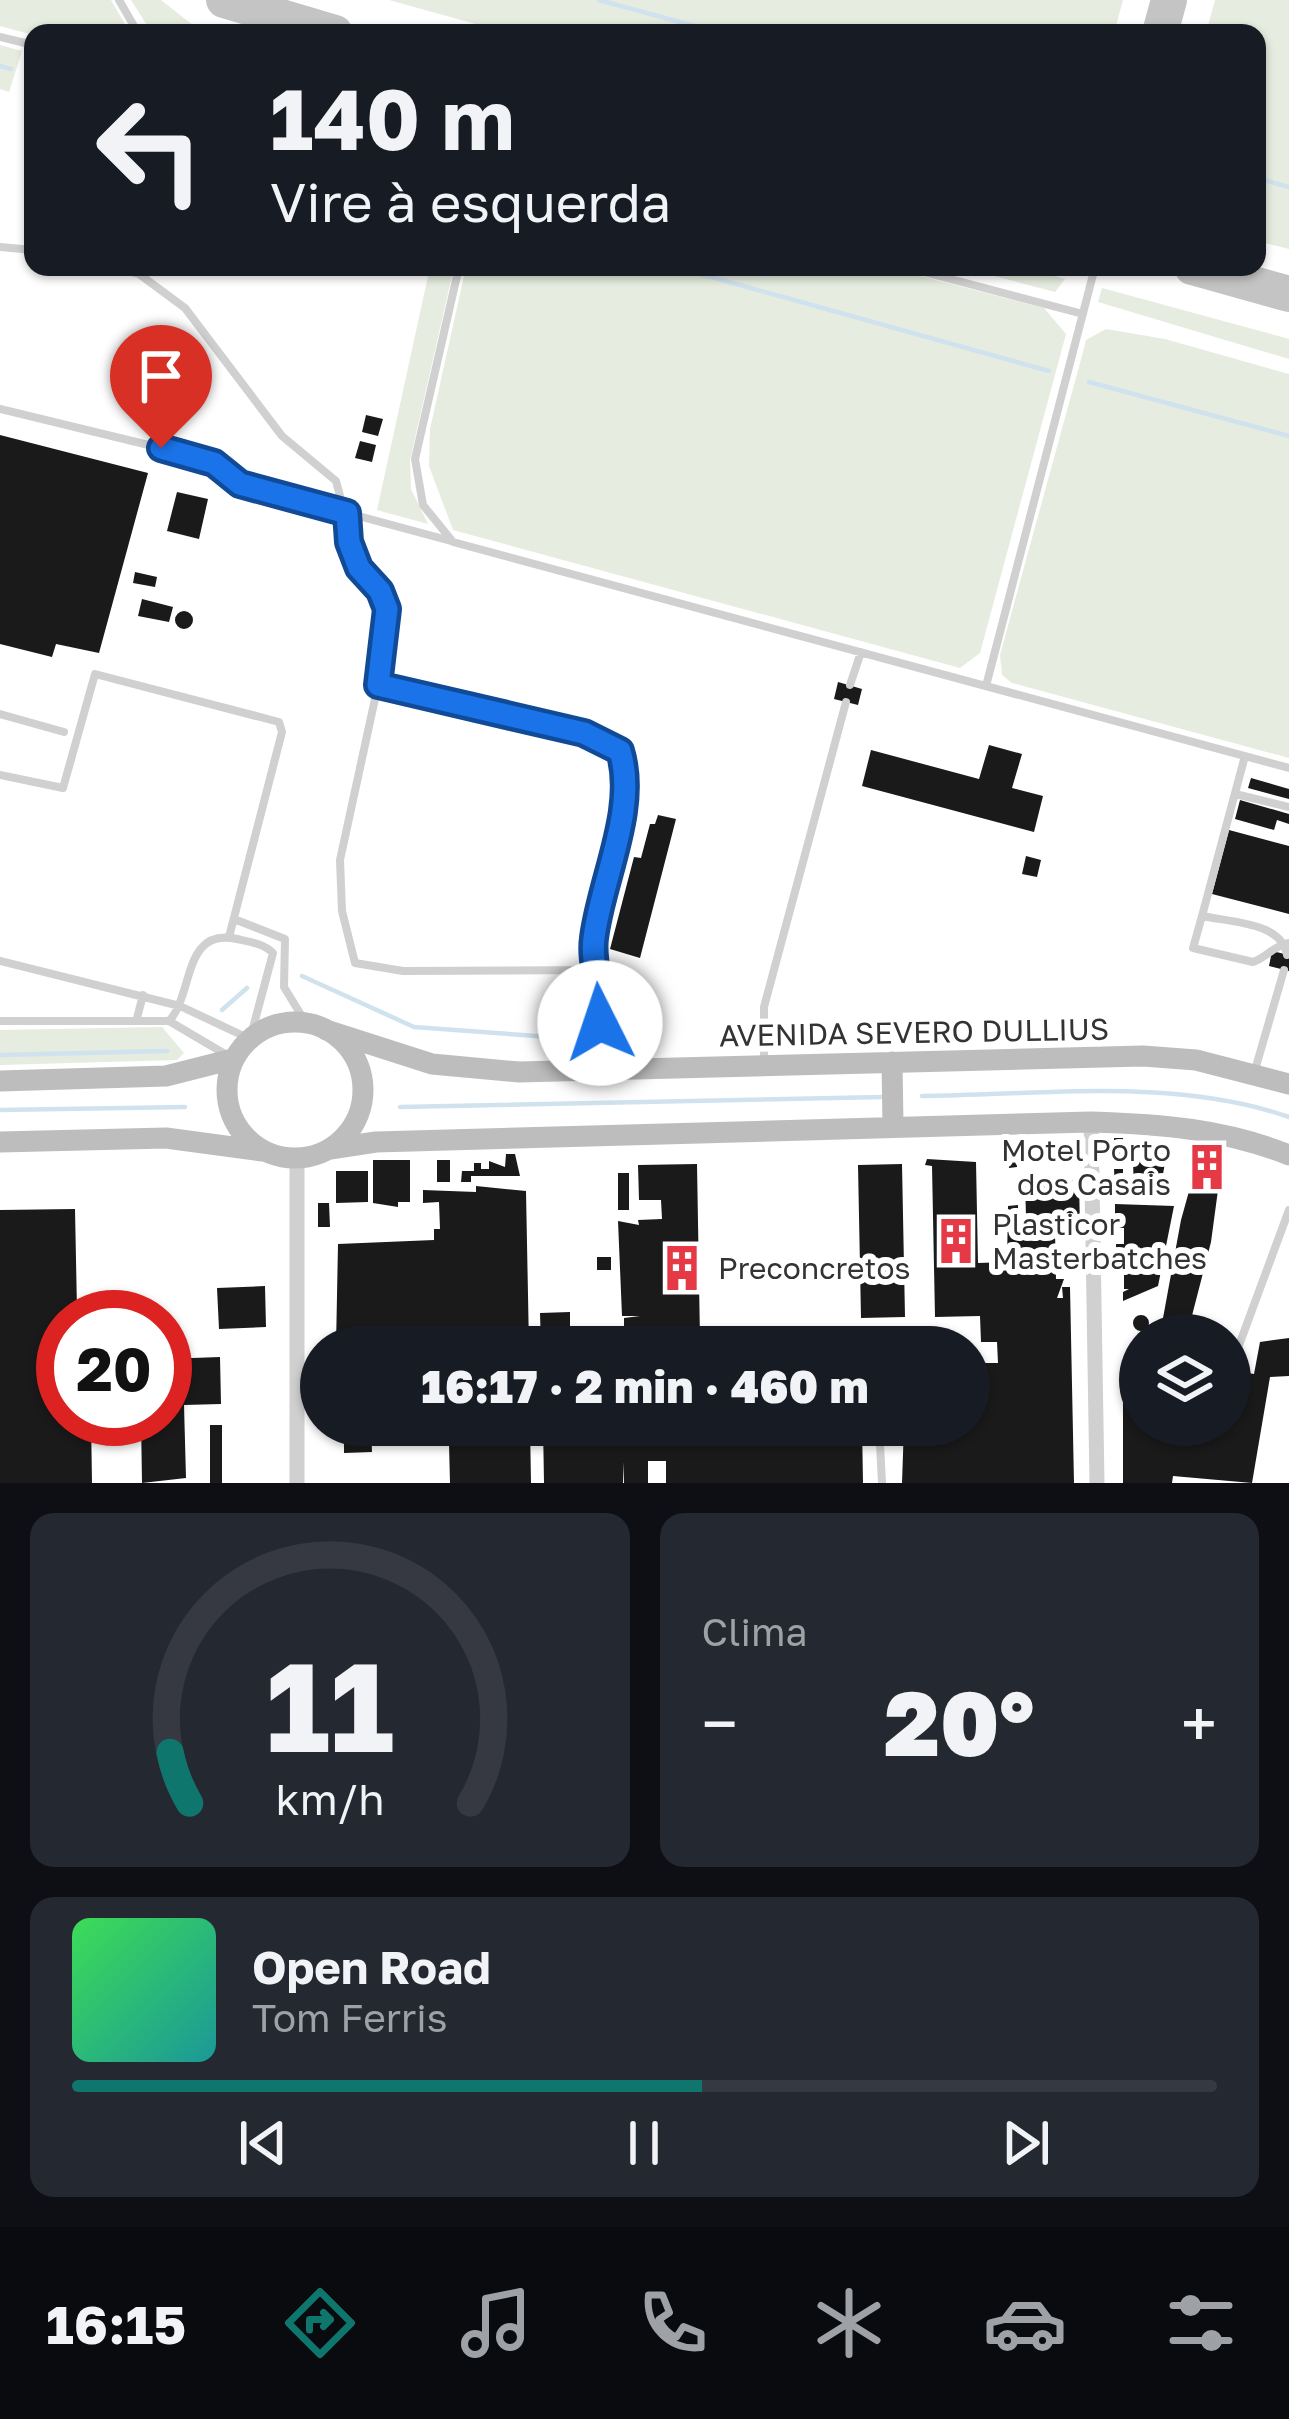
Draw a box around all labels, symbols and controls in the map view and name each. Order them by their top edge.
text: 140 m [270,68,515,168]
icon: left [72,72,228,228]
text: Vire à esquerda [270,169,671,234]
pin [110,325,212,448]
icon: arrive [128,343,194,409]
position arrow [537,960,663,1086]
street label: AVENIDA SEVERO DULLIUS [719,1011,1109,1053]
place label: Motel Porto dos Casais [1001,1132,1171,1202]
building icon: Motel Porto dos Casais [1182,1142,1232,1192]
place label: Plasticor Masterbatches [992,1206,1207,1276]
building icon: Plasticor Masterbatches [931,1216,981,1266]
building icon: Preconcretos [657,1243,707,1293]
place label: Preconcretos [718,1250,910,1286]
speed limit sign: 20 [36,1290,192,1446]
map controls [1119,1314,1251,1446]
button: layers [1119,1314,1251,1446]
text: 16:17 · 2 min · 460 m [421,1359,869,1413]
text: Clima [702,1608,808,1655]
text: 11 [265,1630,394,1779]
text: 20° [884,1668,1034,1776]
text: − [702,1683,738,1763]
text: + [1181,1683,1217,1763]
text: km/h [275,1773,384,1824]
text: Open Road [252,1940,491,1994]
text: Tom Ferris [252,1994,447,2041]
icon: previous [230,2110,296,2176]
icon: pause [611,2110,677,2176]
icon: next [993,2110,1059,2176]
icon: directions [278,2281,362,2365]
icon: music [454,2281,538,2365]
icon: phone [631,2281,715,2365]
icon: climate [807,2281,891,2365]
icon: car [983,2281,1067,2365]
icon: filters [1159,2281,1243,2365]
text: 16:15 [46,2291,186,2356]

